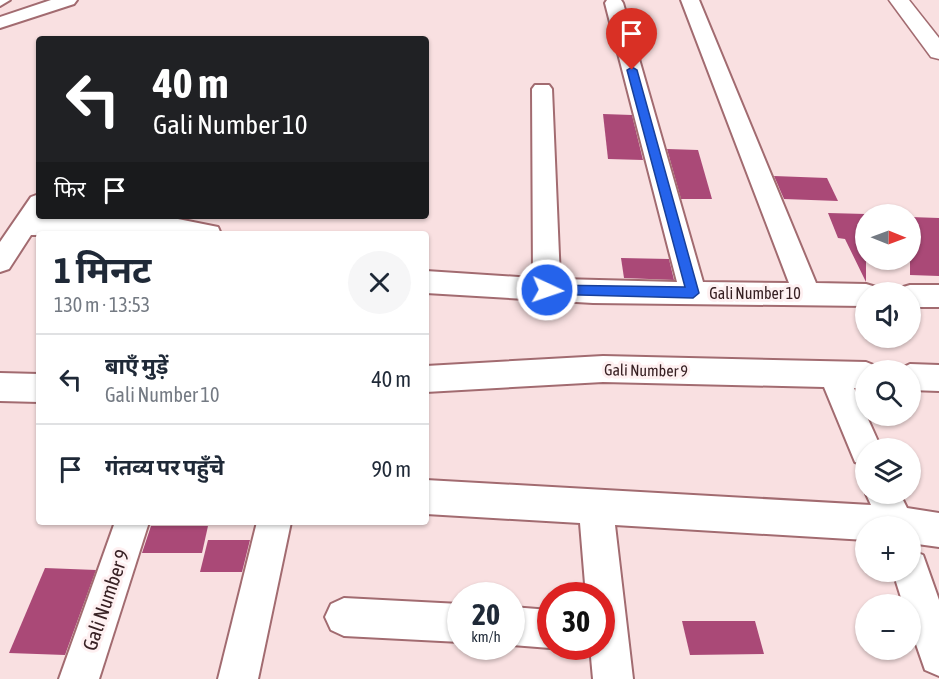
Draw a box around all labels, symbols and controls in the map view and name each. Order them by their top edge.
pin [606,8,657,70]
icon: arrive [615,17,648,50]
text: 40 m [153,59,228,107]
icon: left [54,60,132,138]
text: Gali Number 10 [153,109,307,140]
icon: arrive [98,174,131,207]
text: फिर [54,176,86,202]
north arrow [855,204,921,270]
map controls [855,204,921,660]
text: 1 मिनट [54,249,151,291]
button: close [348,251,411,314]
position arrow [515,258,579,322]
button: sound [855,282,921,348]
street label: Gali Number 10 [709,284,801,302]
text: 130 m · 13:53 [54,293,150,316]
text: बाएँ मुड़ें [105,353,168,379]
street label: Gali Number 9 [604,360,688,380]
button: search [855,360,921,426]
icon: left [54,363,87,396]
text: 40 m [371,366,411,392]
text: Gali Number 10 [105,383,219,406]
button: layers [855,438,921,504]
icon: arrive [54,453,87,486]
text: गंतव्य पर पहुँचे [105,454,224,480]
text: 90 m [371,456,411,482]
button: + [855,516,921,582]
street label: Gali Number 9 [78,546,133,653]
speed limit sign: 30 [537,582,615,660]
button: − [855,594,921,660]
text: 20 [472,597,500,631]
text: km/h [471,628,501,645]

